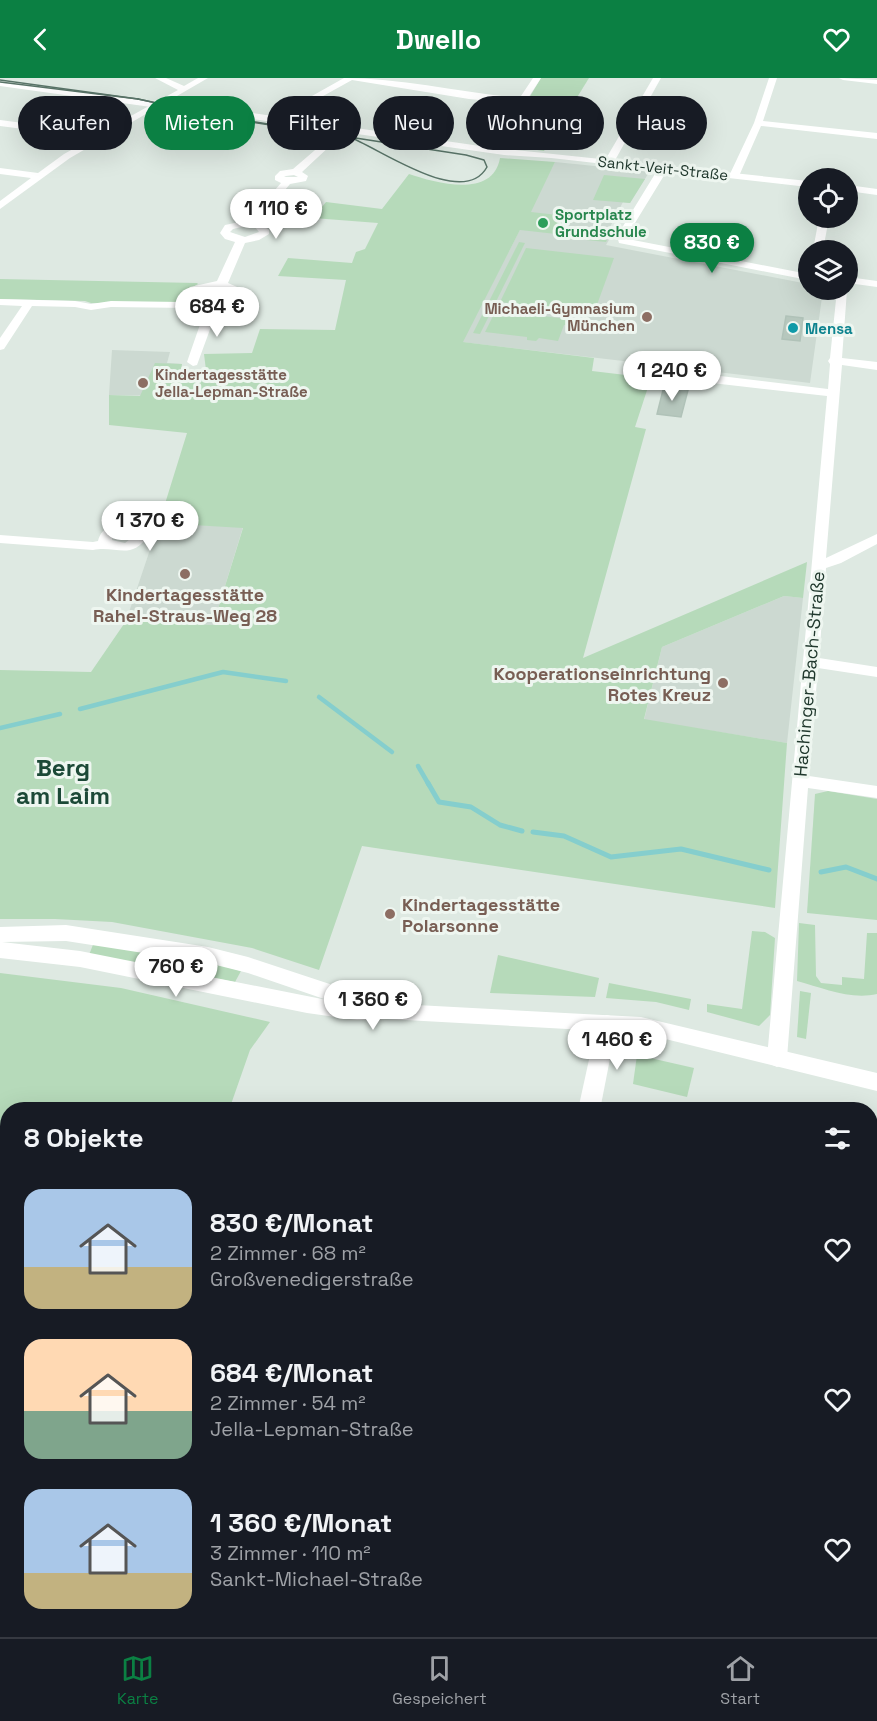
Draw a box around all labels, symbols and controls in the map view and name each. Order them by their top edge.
text: Dwello [396,22,481,57]
icon: back [24,23,57,56]
icon: heart [820,23,853,56]
chip: Kaufen [18,96,132,150]
chip: Mieten [144,96,255,150]
chip: Filter [267,96,361,150]
chip: Neu [373,96,454,150]
chip: Wohnung [466,96,604,150]
chip: Haus [616,96,707,150]
street label: Sankt-Veit-Straße [597,152,729,184]
map controls [798,168,858,300]
button: locate [798,168,858,228]
pin: 1 110 € [221,189,331,240]
text: 1 110 € [244,195,308,221]
place label: Sportplatz Grundschule [555,205,647,241]
marker: Sportplatz Grundschule [536,216,550,230]
pin: 830 € [670,223,754,274]
text: 830 € [684,229,740,255]
button: layers [798,240,858,300]
pin: 684 € [175,287,259,338]
text: 684 € [189,293,245,319]
place label: Michaeli-Gymnasium München [484,299,635,335]
marker: Michaeli-Gymnasium München [640,310,654,324]
place label: Mensa [805,319,853,338]
marker: Mensa [786,321,800,335]
pin: 1 240 € [617,351,727,402]
text: 1 240 € [637,357,707,383]
place label: Kindertagesstätte Jella-Lepman-Straße [155,365,308,401]
marker: Kindertagesstätte Jella-Lepman-Straße [136,376,150,390]
pin: 1 370 € [95,501,205,552]
text: 1 370 € [116,507,184,533]
marker: Kindertagesstätte Rahel-Straus-Weg 28 [178,567,192,581]
street label: Hachinger-Bach-Straße [789,570,829,778]
place label: Kindertagesstätte Rahel-Straus-Weg 28 [93,583,277,627]
place label: Kooperationseinrichtung Rotes Kreuz [493,662,711,706]
marker: Kooperationseinrichtung Rotes Kreuz [716,676,730,690]
district label: Berg am Laim [16,752,110,811]
place label: Kindertagesstätte Polarsonne [402,893,560,937]
marker: Kindertagesstätte Polarsonne [383,907,397,921]
pin: 760 € [134,947,218,998]
text: 760 € [149,953,203,979]
pin: 1 360 € [318,980,428,1031]
text: 1 360 € [338,986,408,1012]
pin: 1 460 € [562,1020,672,1071]
text: 1 460 € [582,1026,652,1052]
text: 8 Objekte [24,1121,143,1155]
icon: filters [821,1122,854,1155]
text: 830 €/Monat [210,1206,373,1240]
icon: home [72,1213,144,1285]
icon: heart [821,1233,854,1266]
text: 2 Zimmer · 68 m² [210,1240,366,1266]
text: Großvenedigerstraße [210,1266,413,1292]
text: 684 €/Monat [210,1356,373,1390]
icon: home [72,1363,144,1435]
icon: heart [821,1383,854,1416]
text: 2 Zimmer · 54 m² [210,1390,366,1416]
text: Jella-Lepman-Straße [210,1416,414,1442]
text: 1 360 €/Monat [210,1506,392,1540]
icon: home [72,1513,144,1585]
icon: heart [821,1533,854,1566]
text: 3 Zimmer · 110 m² [210,1540,371,1566]
text: Sankt-Michael-Straße [210,1566,423,1592]
tab: Karte [117,1652,158,1709]
tab: Gespeichert [392,1652,487,1709]
tab: Start [720,1652,760,1709]

